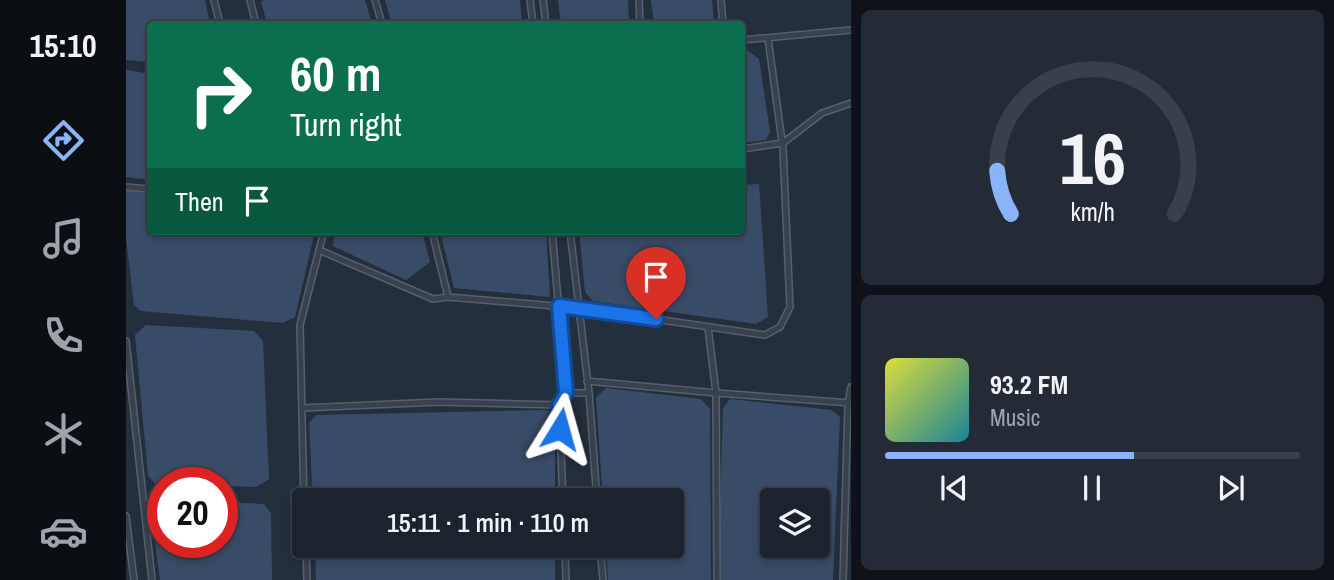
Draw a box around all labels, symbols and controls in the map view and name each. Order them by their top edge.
text: 15:10 [29,24,97,67]
text: 60 m [290,40,382,106]
icon: right [175,49,266,140]
text: Turn right [290,103,402,146]
text: 16 [1059,109,1126,207]
icon: directions [39,116,88,165]
icon: arrive [238,182,276,220]
text: Then [175,184,224,219]
text: km/h [1070,194,1115,228]
icon: music [39,214,88,263]
pin [626,247,686,319]
icon: arrive [637,258,675,296]
icon: phone [39,311,88,360]
text: 93.2 FM [990,367,1068,402]
position arrow [523,392,597,466]
text: Music [990,402,1040,433]
icon: climate [39,409,88,458]
speed limit sign: 20 [147,467,238,558]
icon: previous [935,469,973,507]
icon: pause [1073,469,1111,507]
icon: next [1212,469,1250,507]
map controls [760,488,830,558]
button: layers [760,488,830,558]
text: 15:11 · 1 min · 110 m [387,505,589,540]
icon: car [39,507,88,556]

